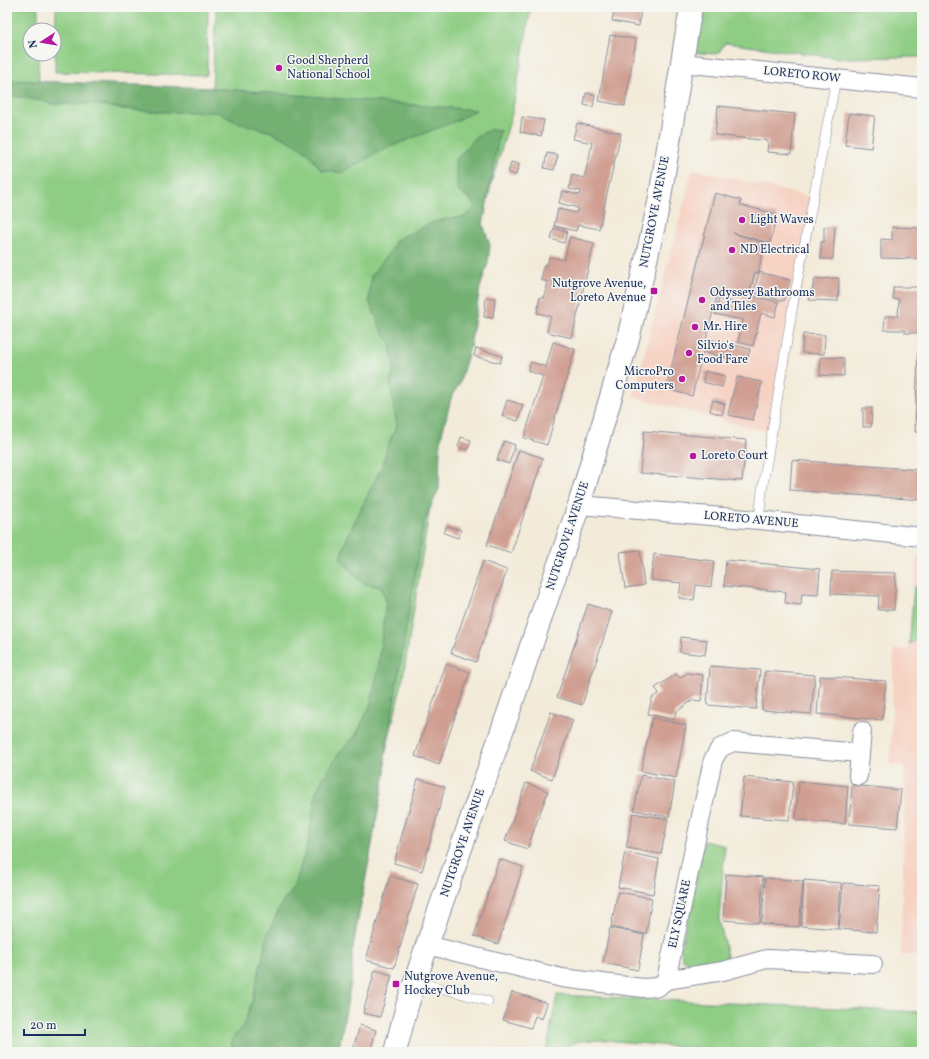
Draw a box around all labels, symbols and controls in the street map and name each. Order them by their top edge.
north arrow [22,22,62,62]
text: N [26,38,42,49]
place label: Good Shepherd National School [287,53,371,83]
marker: Good Shepherd National School [274,63,284,73]
street label: LORETO ROW [763,63,841,87]
street label: NUTGROVE AVENUE [636,155,674,269]
place label: Light Waves [750,212,814,228]
marker: Light Waves [737,215,747,225]
place label: ND Electrical [740,242,810,258]
marker: ND Electrical [727,245,737,255]
place label: Nutgrove Avenue, Loreto Avenue [552,276,646,306]
place label: Odyssey Bathrooms and Tiles [710,285,815,315]
marker: Nutgrove Avenue, Loreto Avenue [649,286,659,296]
marker: Odyssey Bathrooms and Tiles [697,295,707,305]
place label: Mr. Hire [703,319,748,335]
marker: Mr. Hire [690,322,700,332]
place label: Silvio's Food Fare [697,338,748,368]
marker: Silvio's Food Fare [684,348,694,358]
place label: MicroPro Computers [616,364,674,394]
marker: MicroPro Computers [677,374,687,384]
place label: Loreto Court [701,448,768,464]
marker: Loreto Court [688,451,698,461]
street label: NUTGROVE AVENUE [543,480,593,592]
street label: LORETO AVENUE [703,508,799,532]
street label: NUTGROVE AVENUE [437,787,489,899]
street label: ELY SQUARE [665,878,695,950]
place label: Nutgrove Avenue, Hockey Club [404,969,498,999]
marker: Nutgrove Avenue, Hockey Club [391,979,401,989]
scale bar [24,1011,85,1037]
text: 20 m [30,1018,57,1034]

